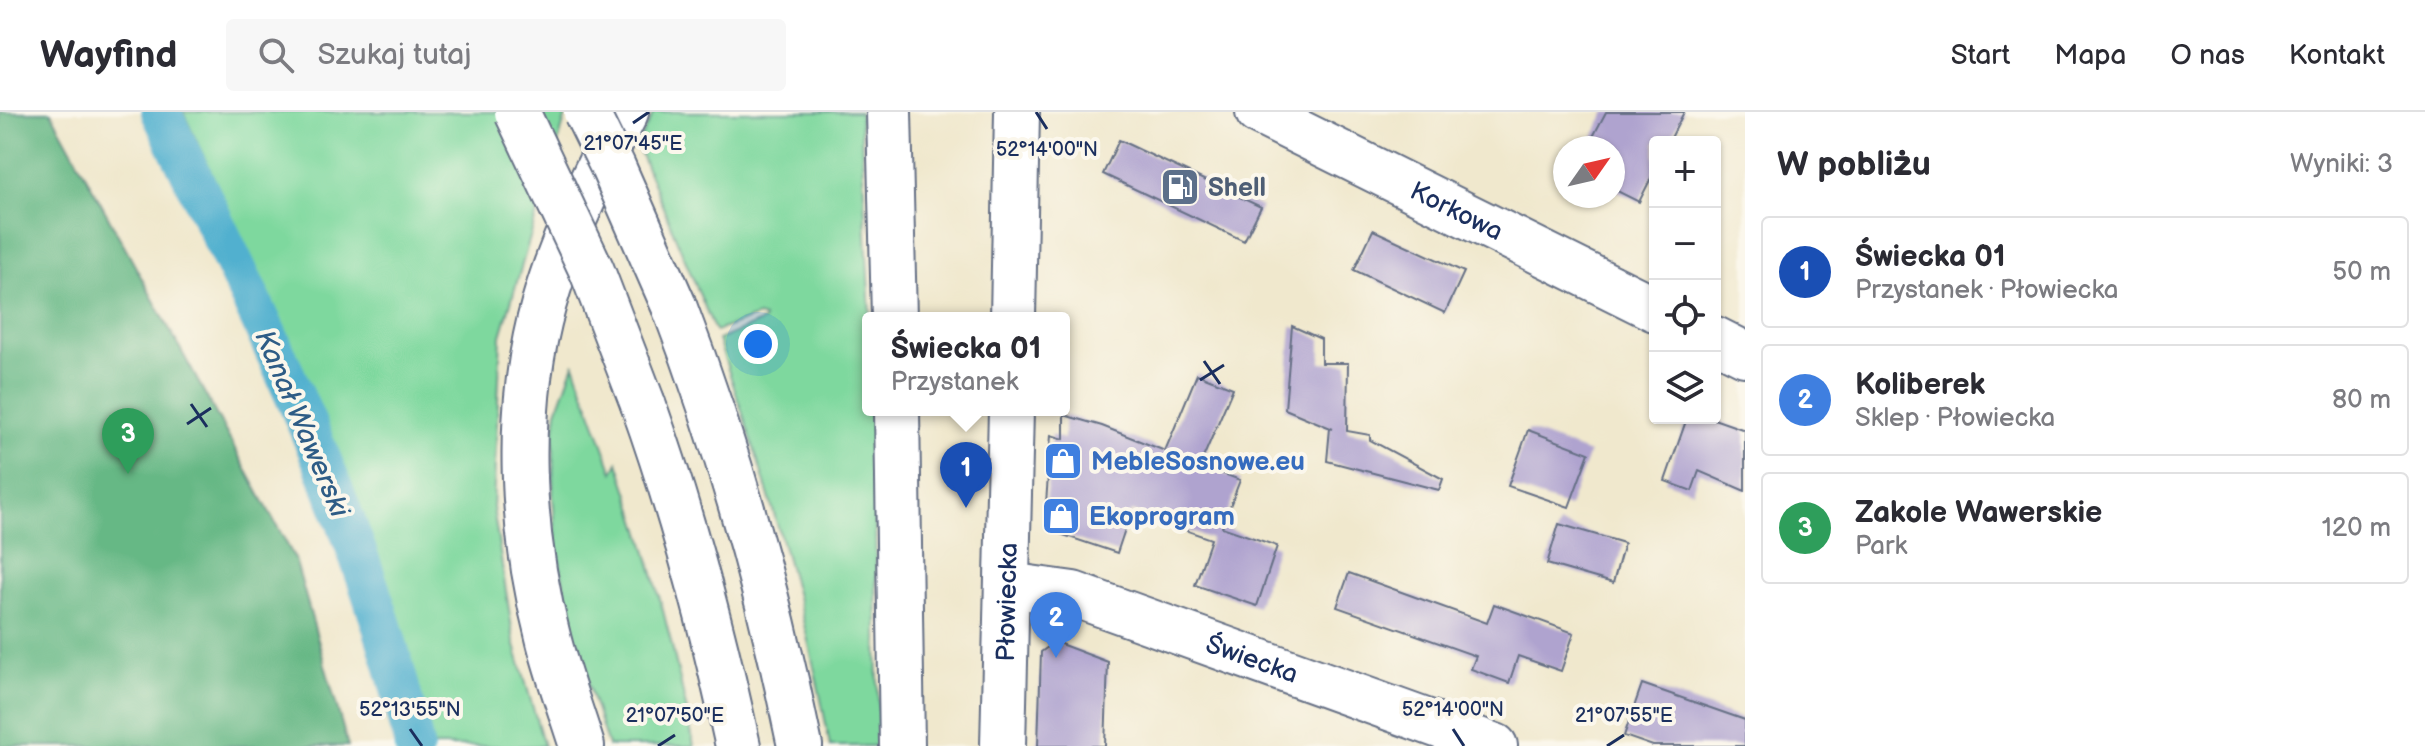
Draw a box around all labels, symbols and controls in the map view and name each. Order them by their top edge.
search box [226,19,786,91]
text: Wayfind [40,33,178,78]
icon: search [254,33,298,77]
text: Szukaj tutaj [318,37,471,73]
text: Start [1951,39,2010,72]
text: Mapa [2054,39,2126,72]
text: O nas [2170,39,2245,72]
text: Kontakt [2289,39,2385,72]
text: 21°07'45"E [584,132,682,156]
north arrow [1553,136,1625,208]
map controls [1649,136,1721,424]
button: + [1649,136,1721,208]
text: 52°14'00"N [996,138,1098,162]
text: W pobliżu [1777,144,1931,185]
text: Wyniki: 3 [2290,149,2393,180]
fuel station icon: Shell [1159,166,1201,208]
place label: Shell [1208,173,1266,204]
street label: Korkowa [1405,176,1508,248]
button: − [1649,208,1721,280]
text: Świecka 01 [1855,239,2006,275]
text: 1 [1800,257,1810,288]
text: 50 m [2332,257,2391,288]
text: Przystanek · Płowiecka [1855,275,2118,306]
button: locate [1649,280,1721,352]
popup [862,312,1070,416]
your location [738,324,778,364]
water label: Kanał Wawerski [247,325,356,524]
text: Świecka 01 [891,331,1041,367]
button: layers [1649,352,1721,424]
text: Przystanek [891,367,1018,398]
text: Koliberek [1855,367,1985,403]
text: 2 [1797,385,1813,416]
text: 80 m [2332,385,2391,416]
text: Sklep · Płowiecka [1855,403,2055,434]
pin: 3 [102,408,154,474]
shop icon: MebleSosnowe.eu [1042,440,1084,482]
pin: 1 [940,442,992,508]
place label: MebleSosnowe.eu [1091,447,1305,478]
shop icon: Ekoprogram [1040,495,1082,537]
text: Zakole Wawerskie [1855,495,2102,531]
place label: Ekoprogram [1089,502,1235,533]
text: 3 [1797,513,1813,544]
text: 120 m [2322,513,2391,544]
text: Park [1855,531,1907,562]
street label: Płowiecka [991,542,1025,662]
pin: 2 [1030,592,1082,658]
street label: Świecka [1201,627,1302,691]
text: 52°13'55"N [359,698,461,722]
text: 52°14'00"N [1402,698,1504,722]
text: 21°07'50"E [626,704,724,728]
text: 21°07'55"E [1575,704,1673,728]

